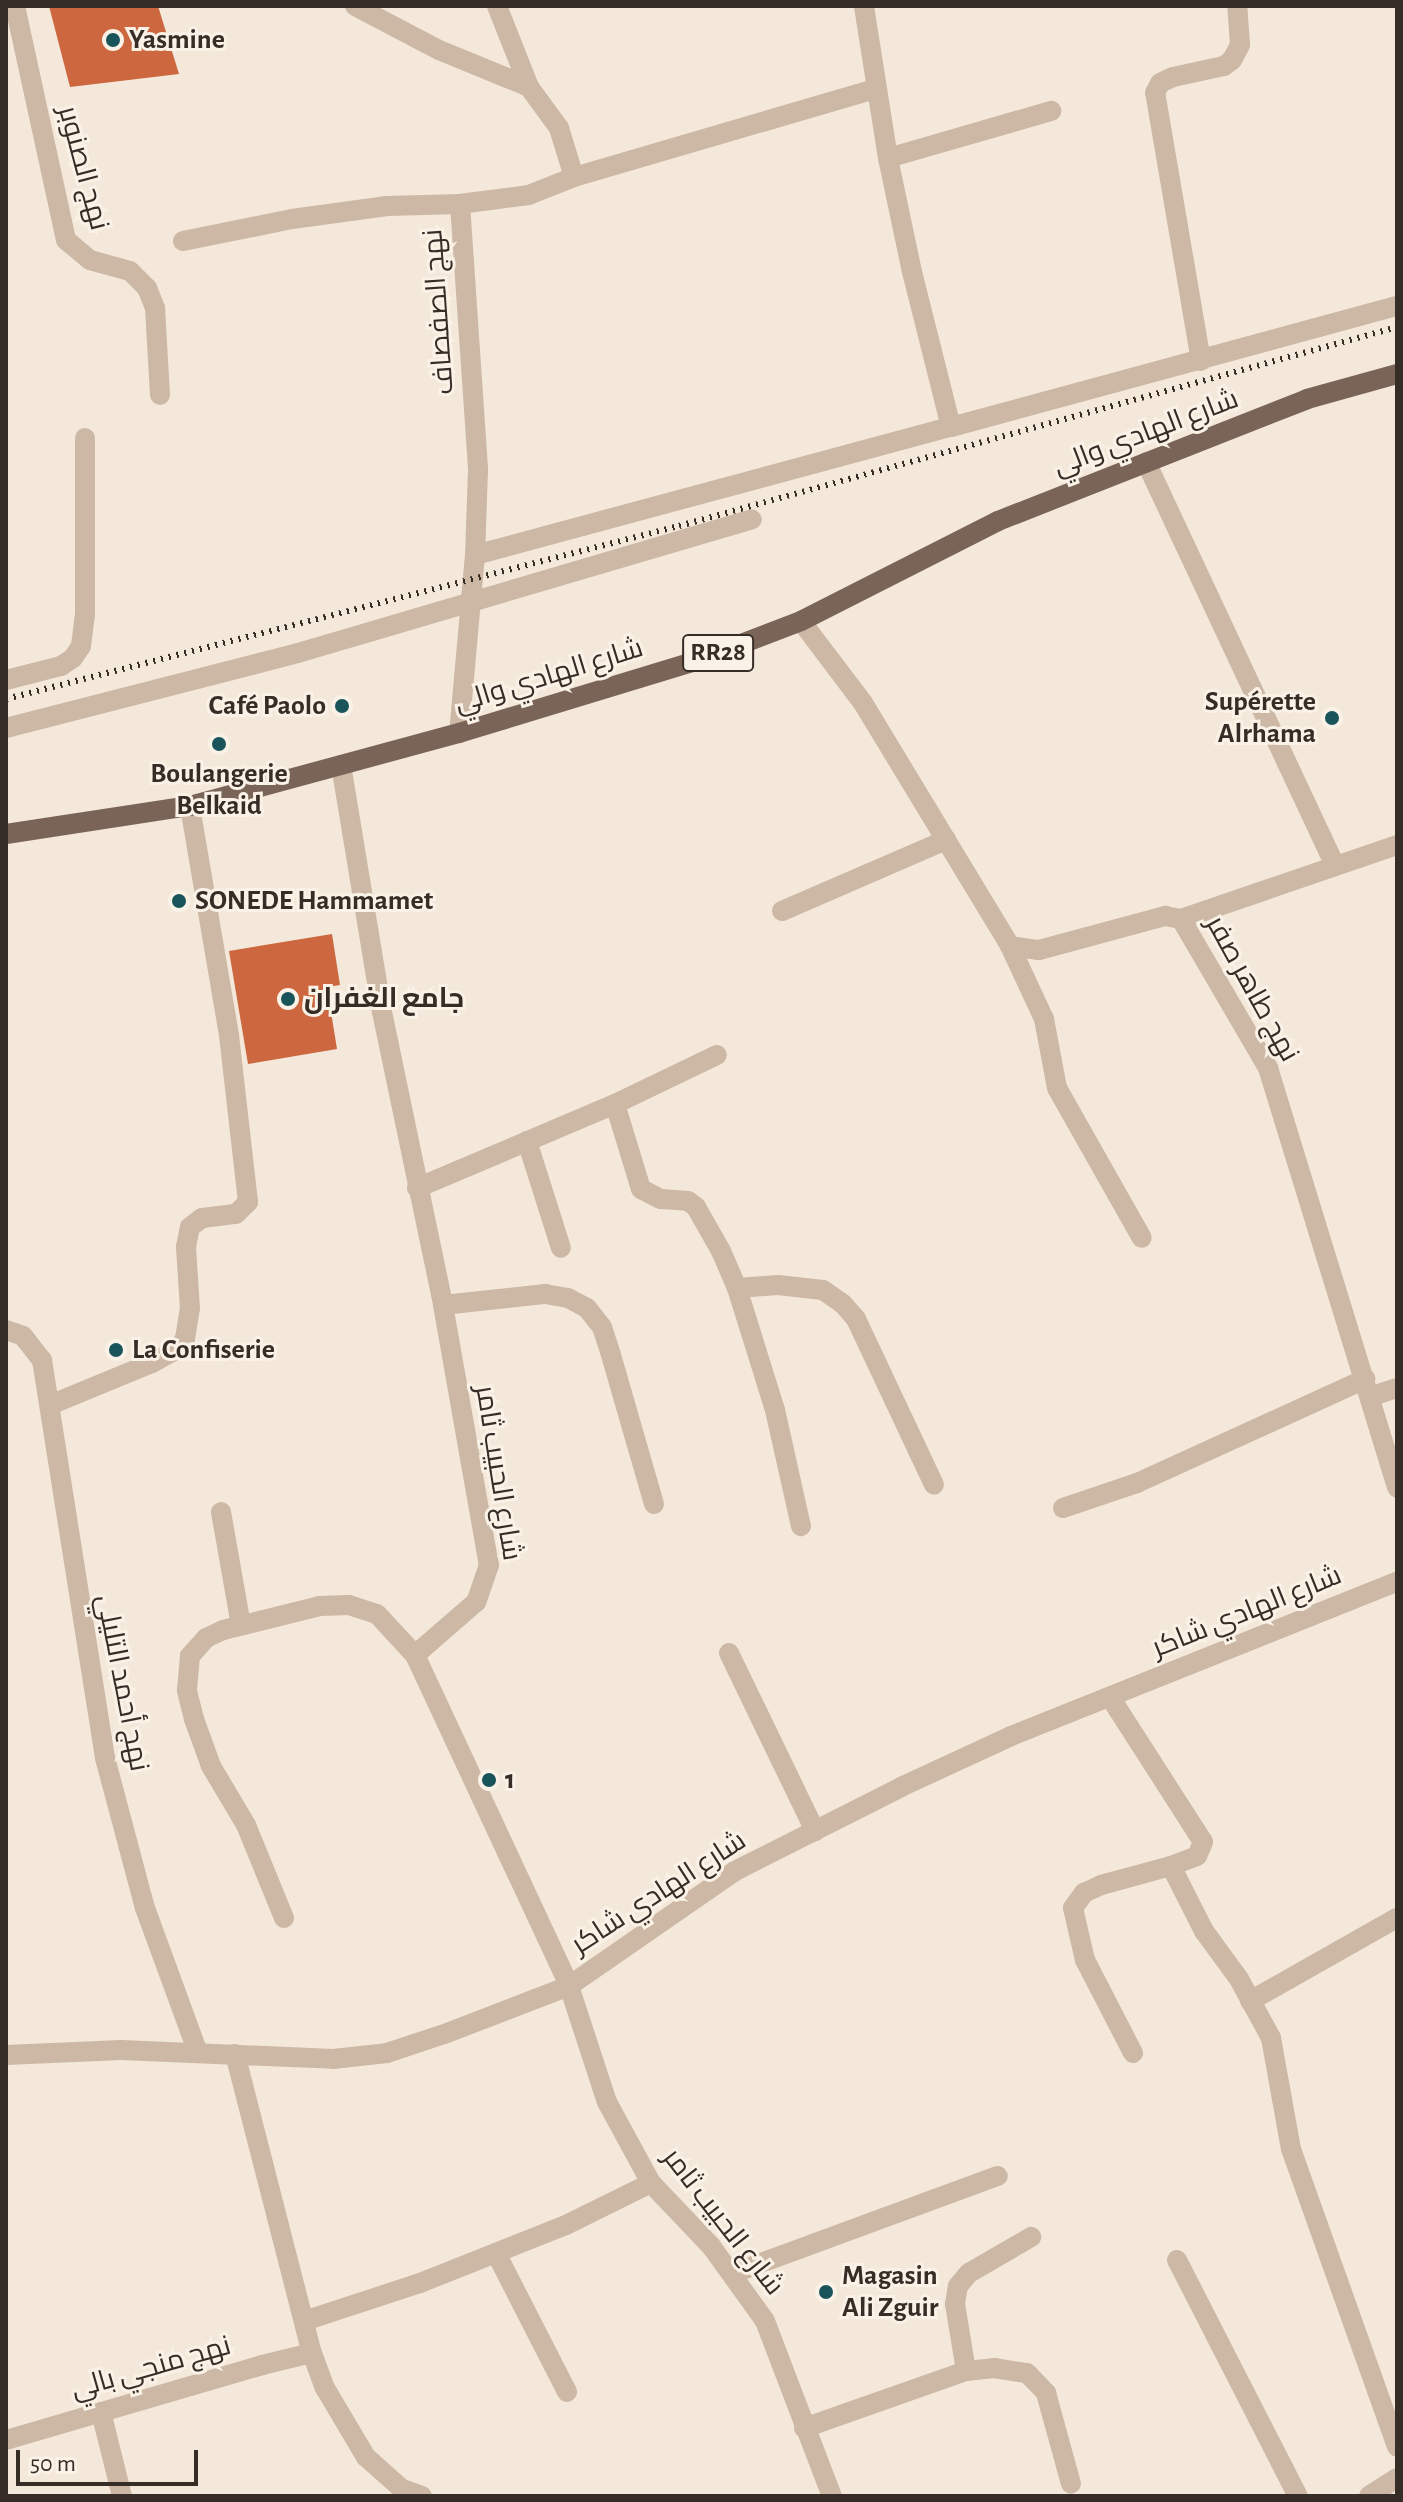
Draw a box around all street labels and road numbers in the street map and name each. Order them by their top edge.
street label: نهج الصنوبر [50,102,116,234]
street label: نهج الصفصاف [416,228,462,396]
street label: شارع الهادي والي [1049,382,1243,484]
street label: شارع الهادي والي [451,631,647,721]
road number: RR28 [682,631,754,675]
street label: نهج طاهر صفر [1198,910,1306,1068]
street label: شارع الحبيب ثامر [468,1383,528,1563]
street label: شارع الهادي شاكر [1147,1559,1347,1665]
street label: نهج أحمد التليلي [88,1592,156,1774]
street label: شارع الهادي شاكر [565,1824,753,1962]
street label: شارع الحبيب ثامر [655,2142,791,2302]
street label: نهج منجي بالي [67,2329,235,2407]

